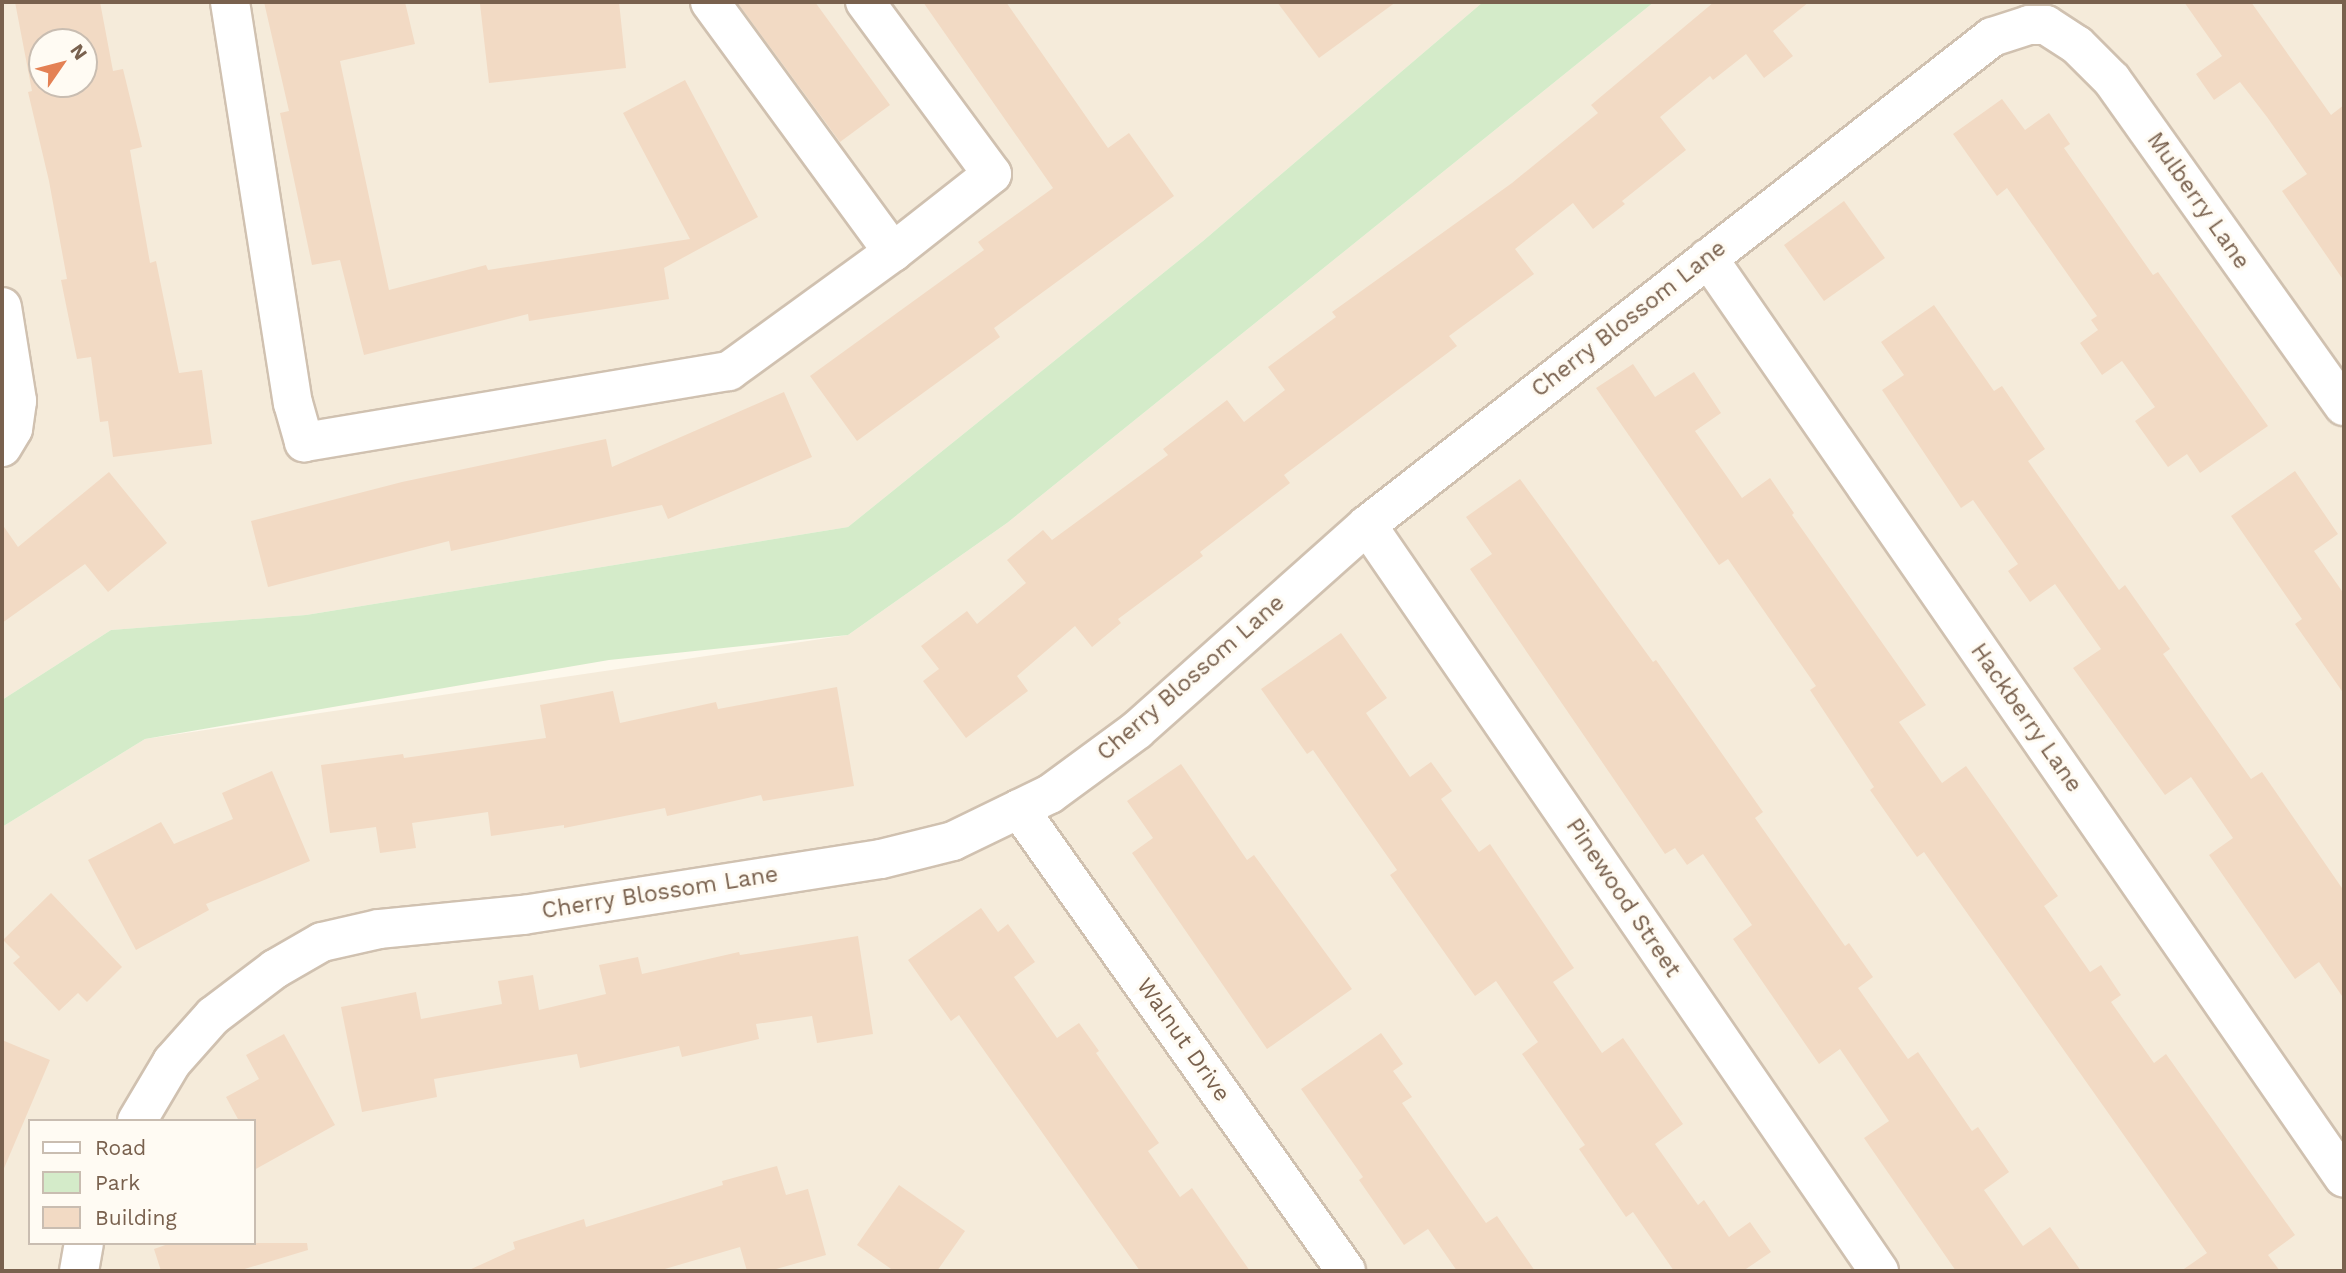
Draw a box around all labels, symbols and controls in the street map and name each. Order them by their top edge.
north arrow [28,28,98,98]
text: N [66,39,92,64]
street label: Mulberry Lane [2140,127,2256,275]
street label: Cherry Blossom Lane [1526,234,1732,404]
street label: Cherry Blossom Lane [1091,589,1291,767]
street label: Hackberry Lane [1964,638,2088,798]
street label: Pinewood Street [1560,813,1686,983]
street label: Cherry Blossom Lane [539,861,781,925]
street label: Walnut Drive [1130,973,1236,1107]
legend [28,1119,256,1245]
text: Road [95,1135,146,1160]
text: Park [95,1170,140,1195]
text: Building [95,1205,177,1230]

